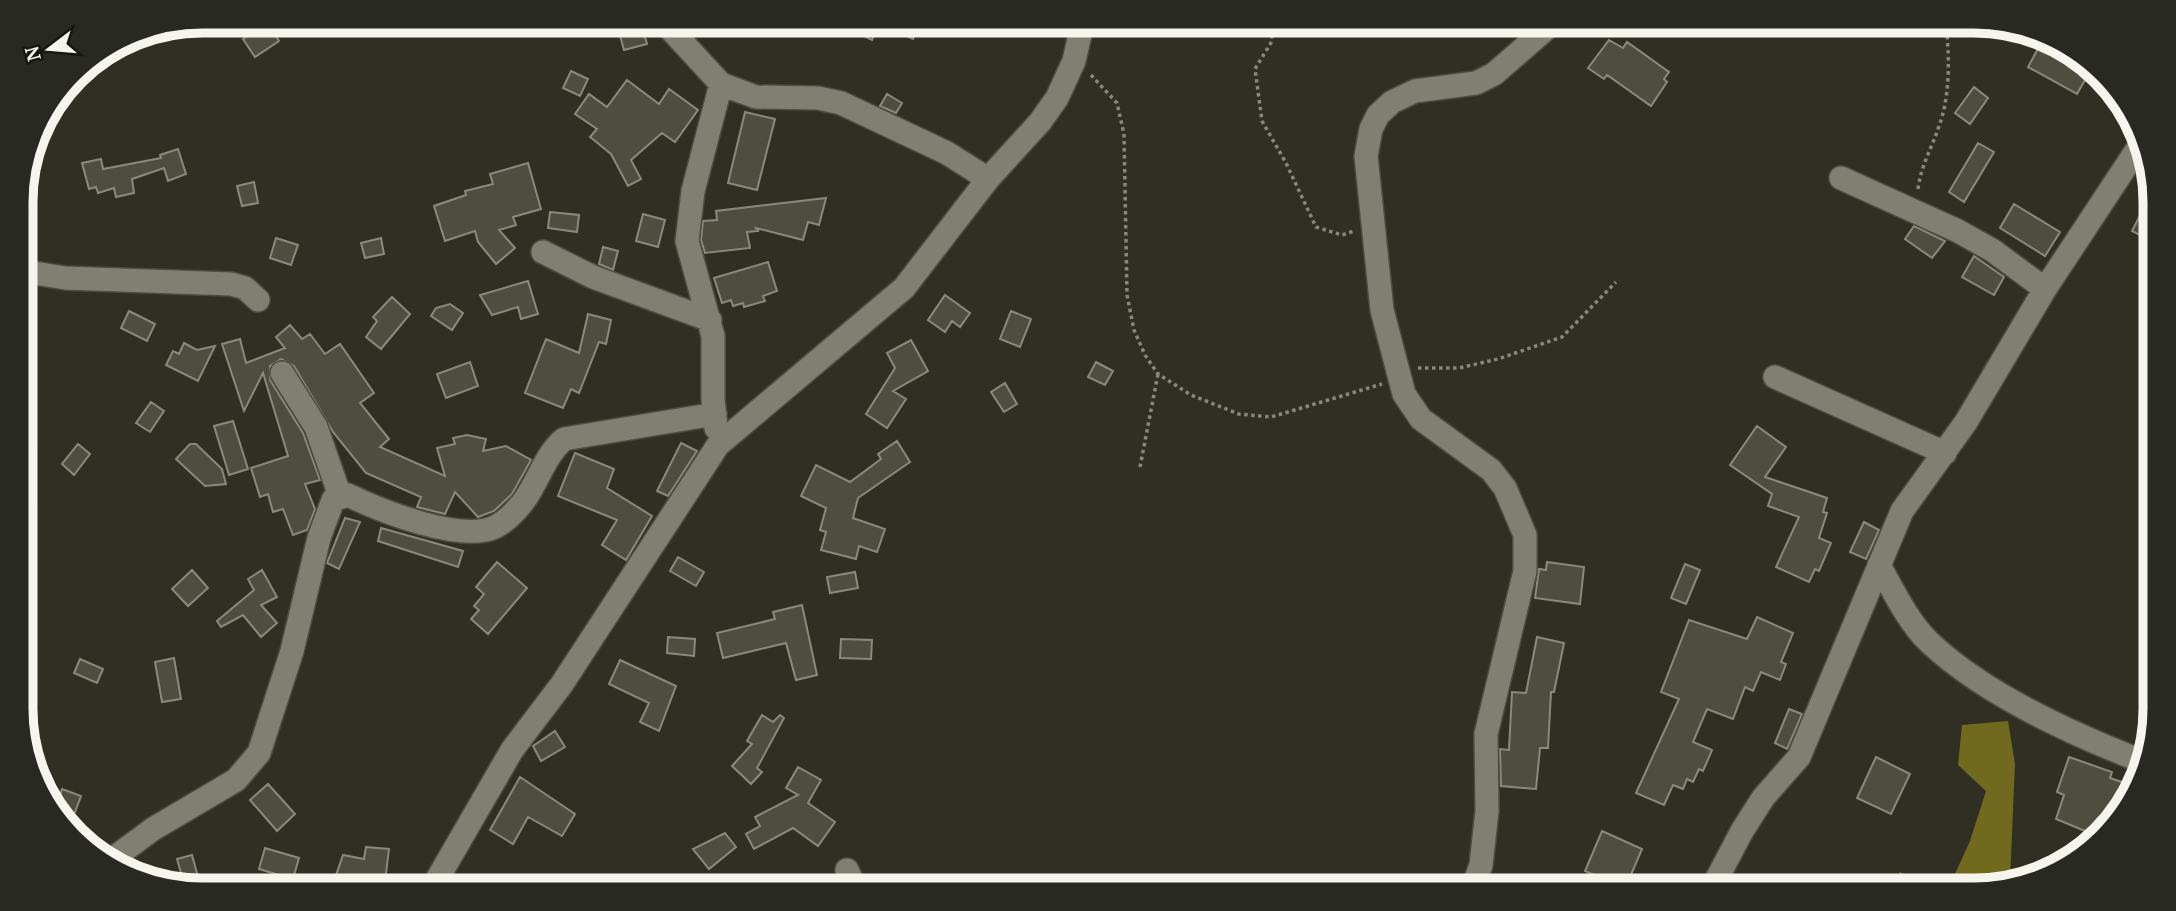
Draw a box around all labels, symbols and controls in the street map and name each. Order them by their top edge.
north arrow [14,14,84,84]
text: N [18,43,46,64]

